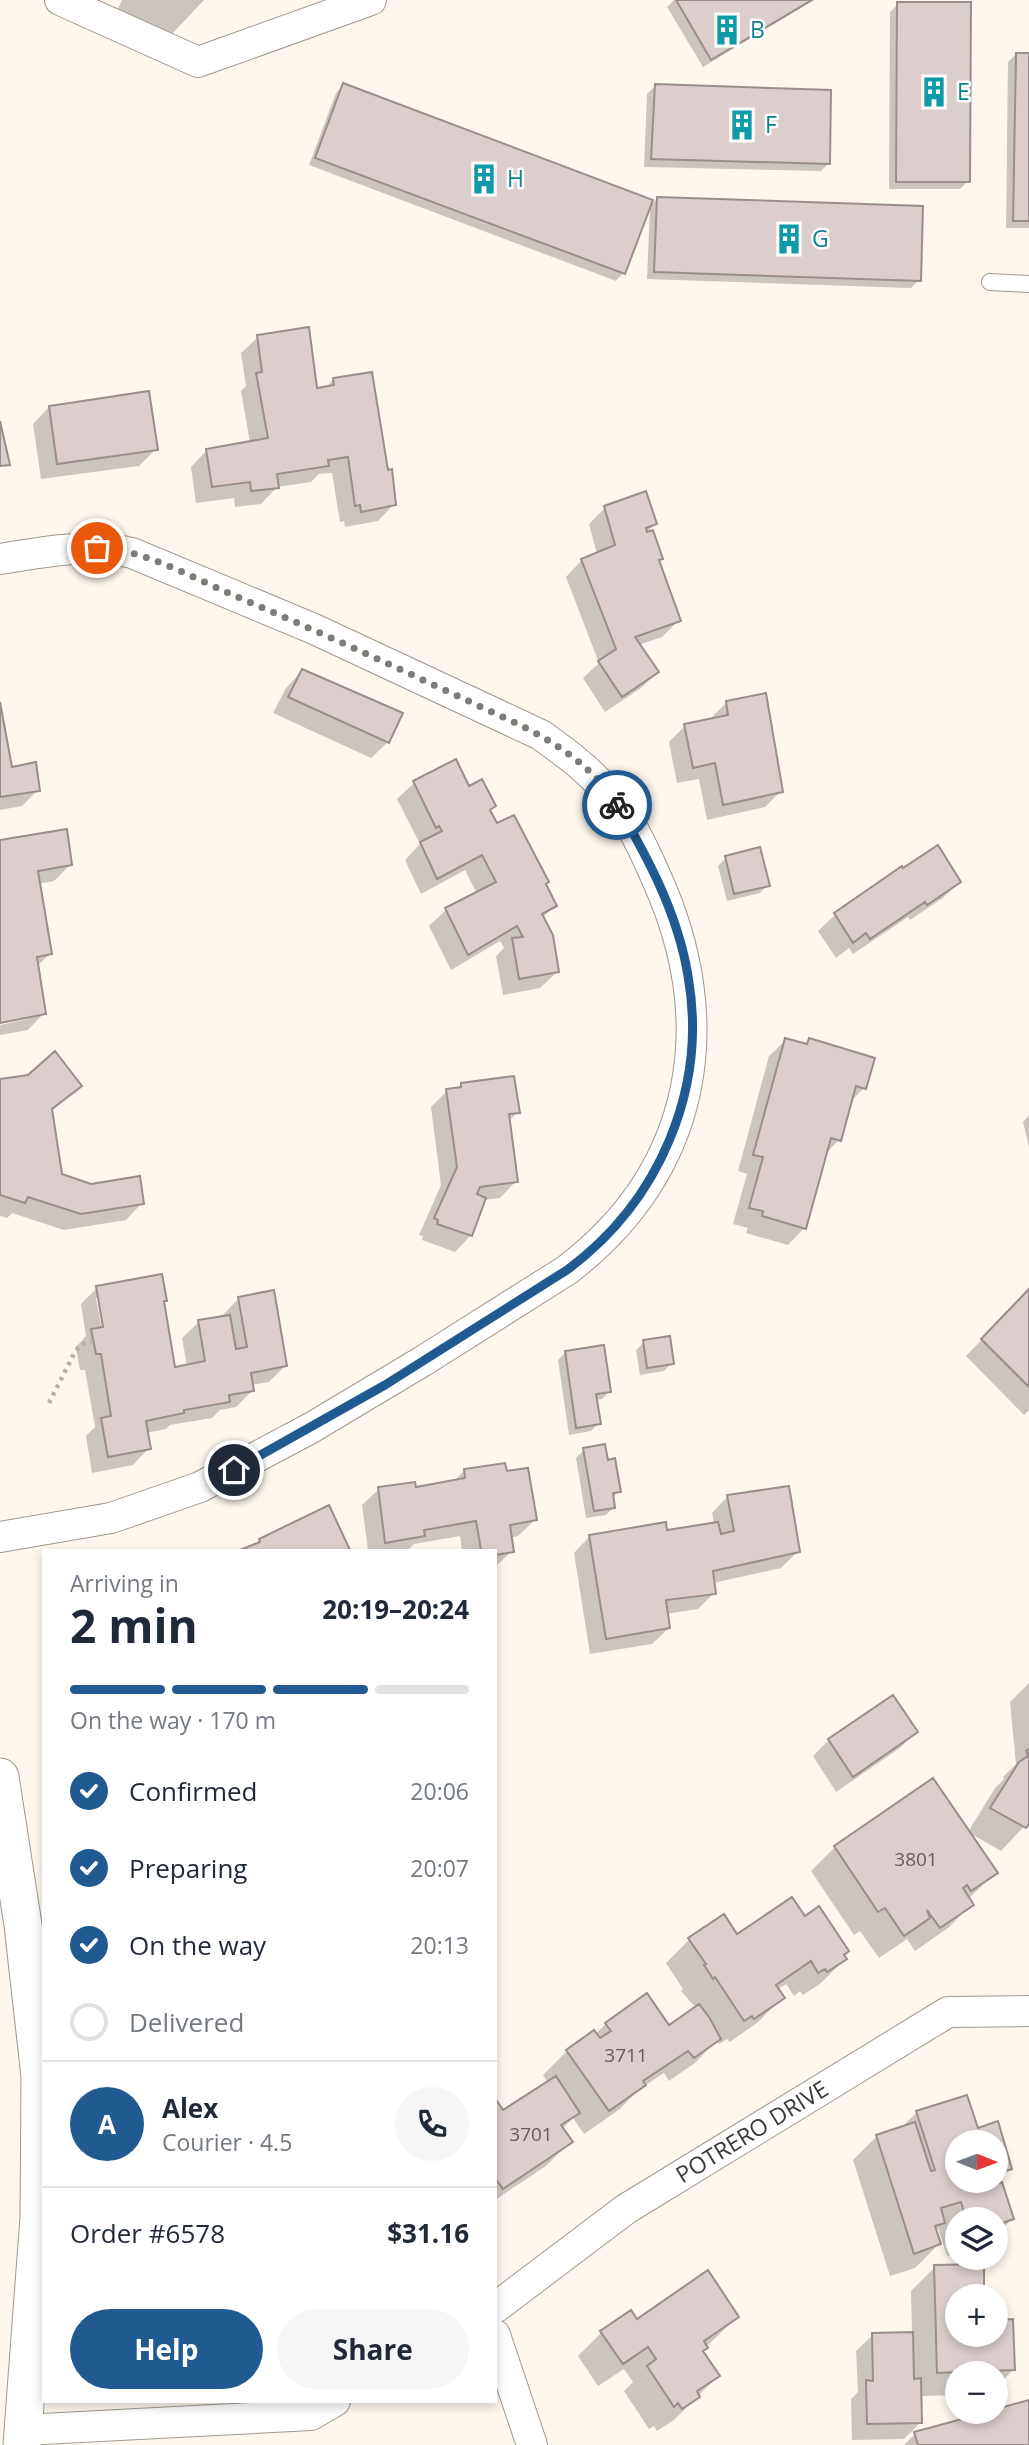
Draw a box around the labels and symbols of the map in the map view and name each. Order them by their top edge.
building icon: B [710,13,744,47]
place label: B [750,13,765,45]
building icon: E [917,75,951,109]
place label: E [957,75,970,107]
building icon: F [725,108,759,142]
place label: F [765,108,777,140]
building icon: H [467,162,501,196]
place label: H [507,162,524,194]
building icon: G [772,222,806,256]
place label: G [812,222,829,254]
pin [67,518,127,578]
courier [582,770,652,840]
pin [204,1440,264,1500]
house number: 3801 [894,1846,938,1872]
house number: 3711 [604,2042,648,2068]
street label: POTRERO DRIVE [669,2072,834,2190]
house number: 3701 [509,2121,553,2147]
north arrow [945,2130,1008,2193]

